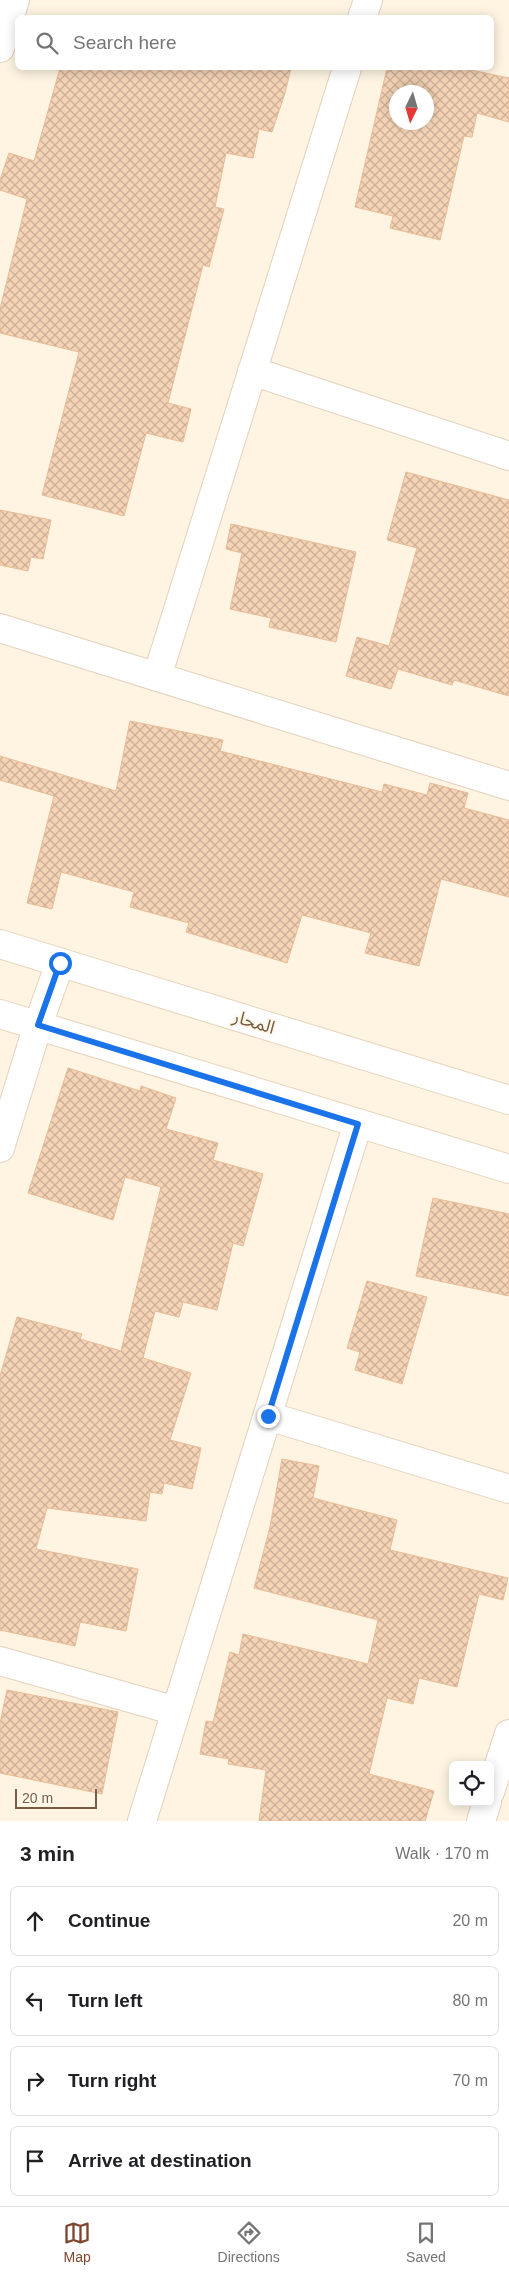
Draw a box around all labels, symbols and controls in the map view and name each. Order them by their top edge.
search box [15,15,494,70]
icon: search [33,29,61,57]
text: Search here [73,32,177,53]
north arrow [389,85,434,130]
route start [49,952,72,975]
street label: المحار [229,1006,277,1039]
route end [257,1405,280,1428]
map controls [449,1761,494,1806]
button: locate [449,1761,494,1806]
scale bar [15,1786,98,1809]
text: 20 m [22,1790,53,1806]
text: 3 min [20,1842,75,1865]
text: Walk · 170 m [395,1845,489,1862]
icon: ahead [21,1907,49,1935]
text: Continue [68,1910,150,1931]
text: 20 m [452,1912,488,1929]
icon: left [21,1987,49,2015]
text: Turn left [68,1990,143,2011]
text: 80 m [452,1992,488,2009]
icon: right [21,2067,49,2095]
text: Turn right [68,2070,156,2091]
text: 70 m [452,2072,488,2089]
icon: arrive [21,2147,49,2175]
text: Arrive at destination [68,2150,252,2171]
tab: Map [63,2219,91,2265]
tab: Directions [218,2219,280,2265]
tab: Saved [406,2219,446,2265]

